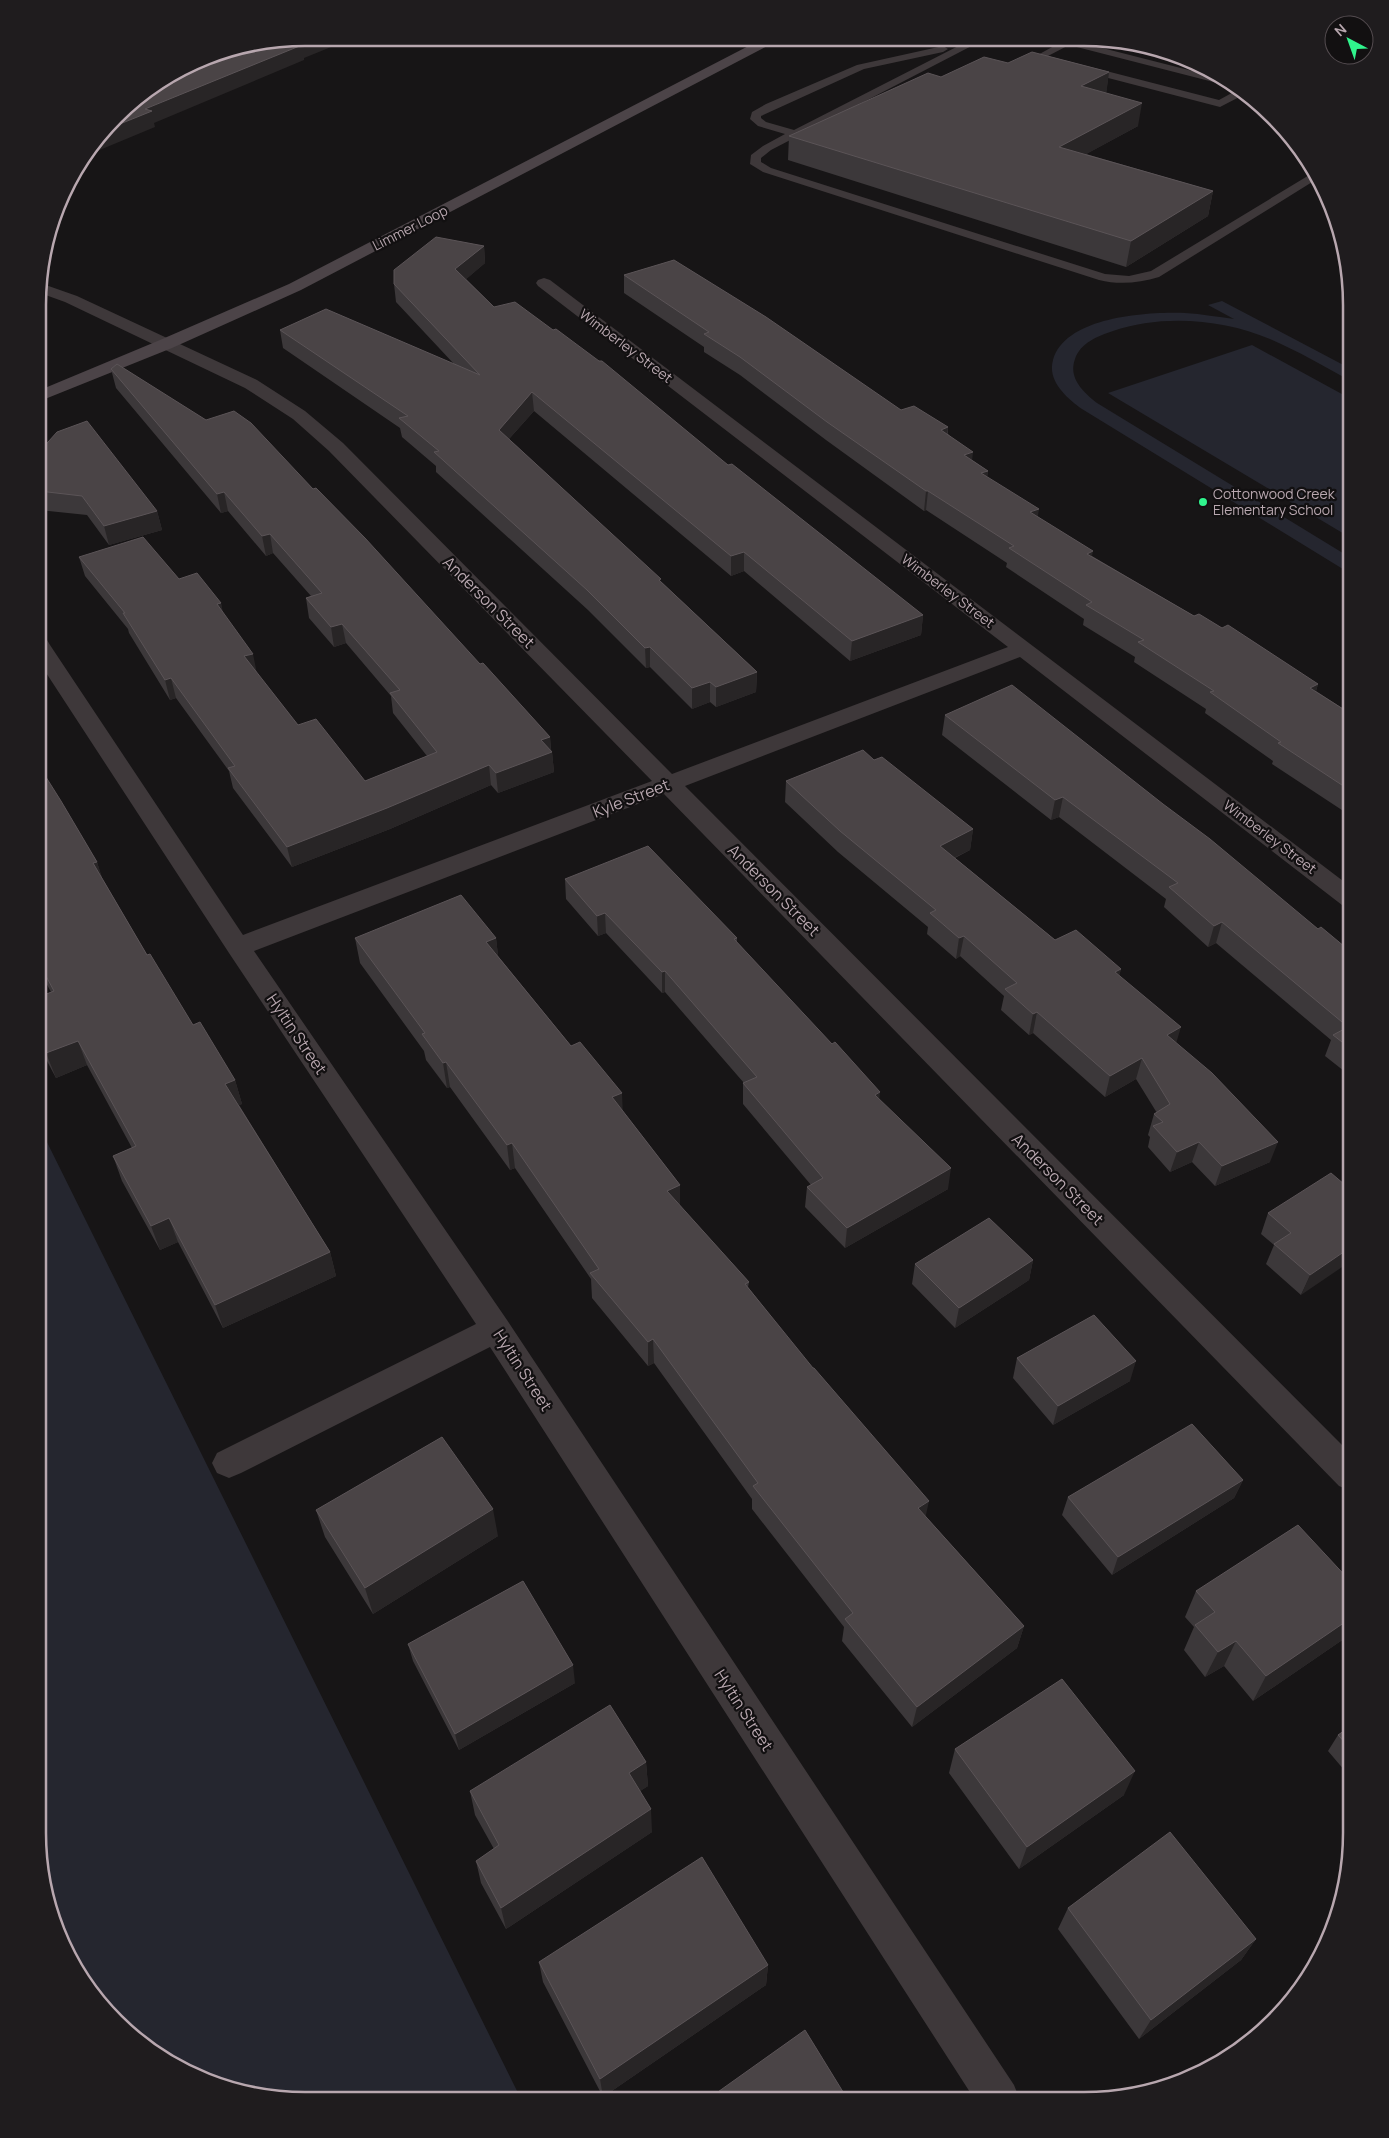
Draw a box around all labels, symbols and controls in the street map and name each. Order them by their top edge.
north arrow [1324,15,1374,65]
text: N [1330,19,1350,40]
street label: Limmer Loop [369,200,451,255]
street label: Wimberley Street [576,304,677,387]
place label: Cottonwood Creek Elementary School [1213,484,1336,519]
marker: Cottonwood Creek Elementary School [1197,496,1209,508]
street label: Wimberley Street [898,549,999,632]
street label: Anderson Street [438,551,540,653]
street label: Kyle Street [589,773,673,823]
street label: Wimberley Street [1220,795,1321,878]
street label: Anderson Street [723,839,825,941]
street label: Hyltin Street [262,989,332,1079]
street label: Anderson Street [1007,1128,1109,1230]
street label: Hyltin Street [488,1325,558,1415]
street label: Hyltin Street [709,1665,779,1755]

